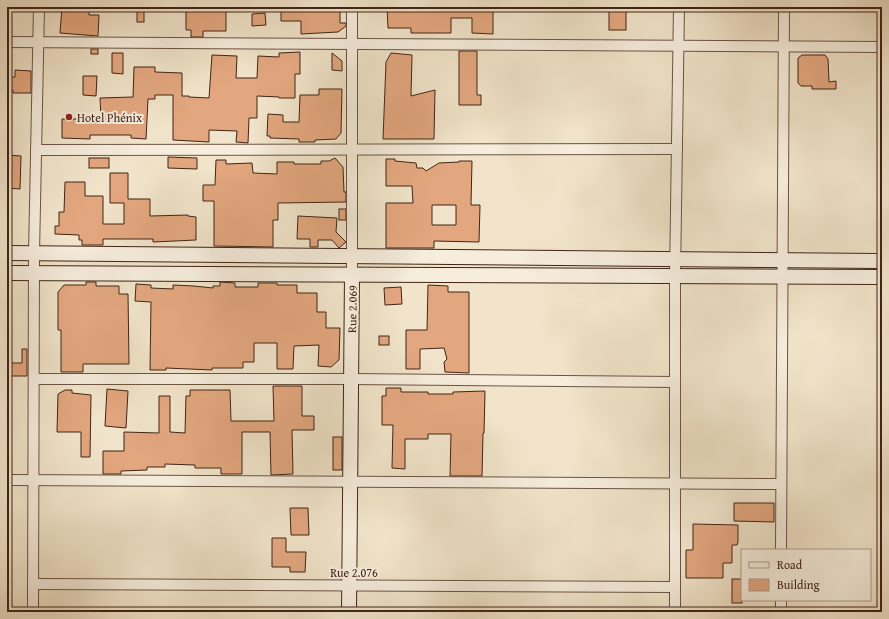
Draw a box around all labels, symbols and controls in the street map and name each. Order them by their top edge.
place label: Hotel Phénix [77,109,143,126]
marker: Hotel Phénix [64,112,74,122]
street label: Rue 2.069 [343,285,361,333]
legend [741,549,871,601]
text: Road [777,556,803,573]
street label: Rue 2.076 [330,564,378,581]
text: Building [777,576,820,593]

